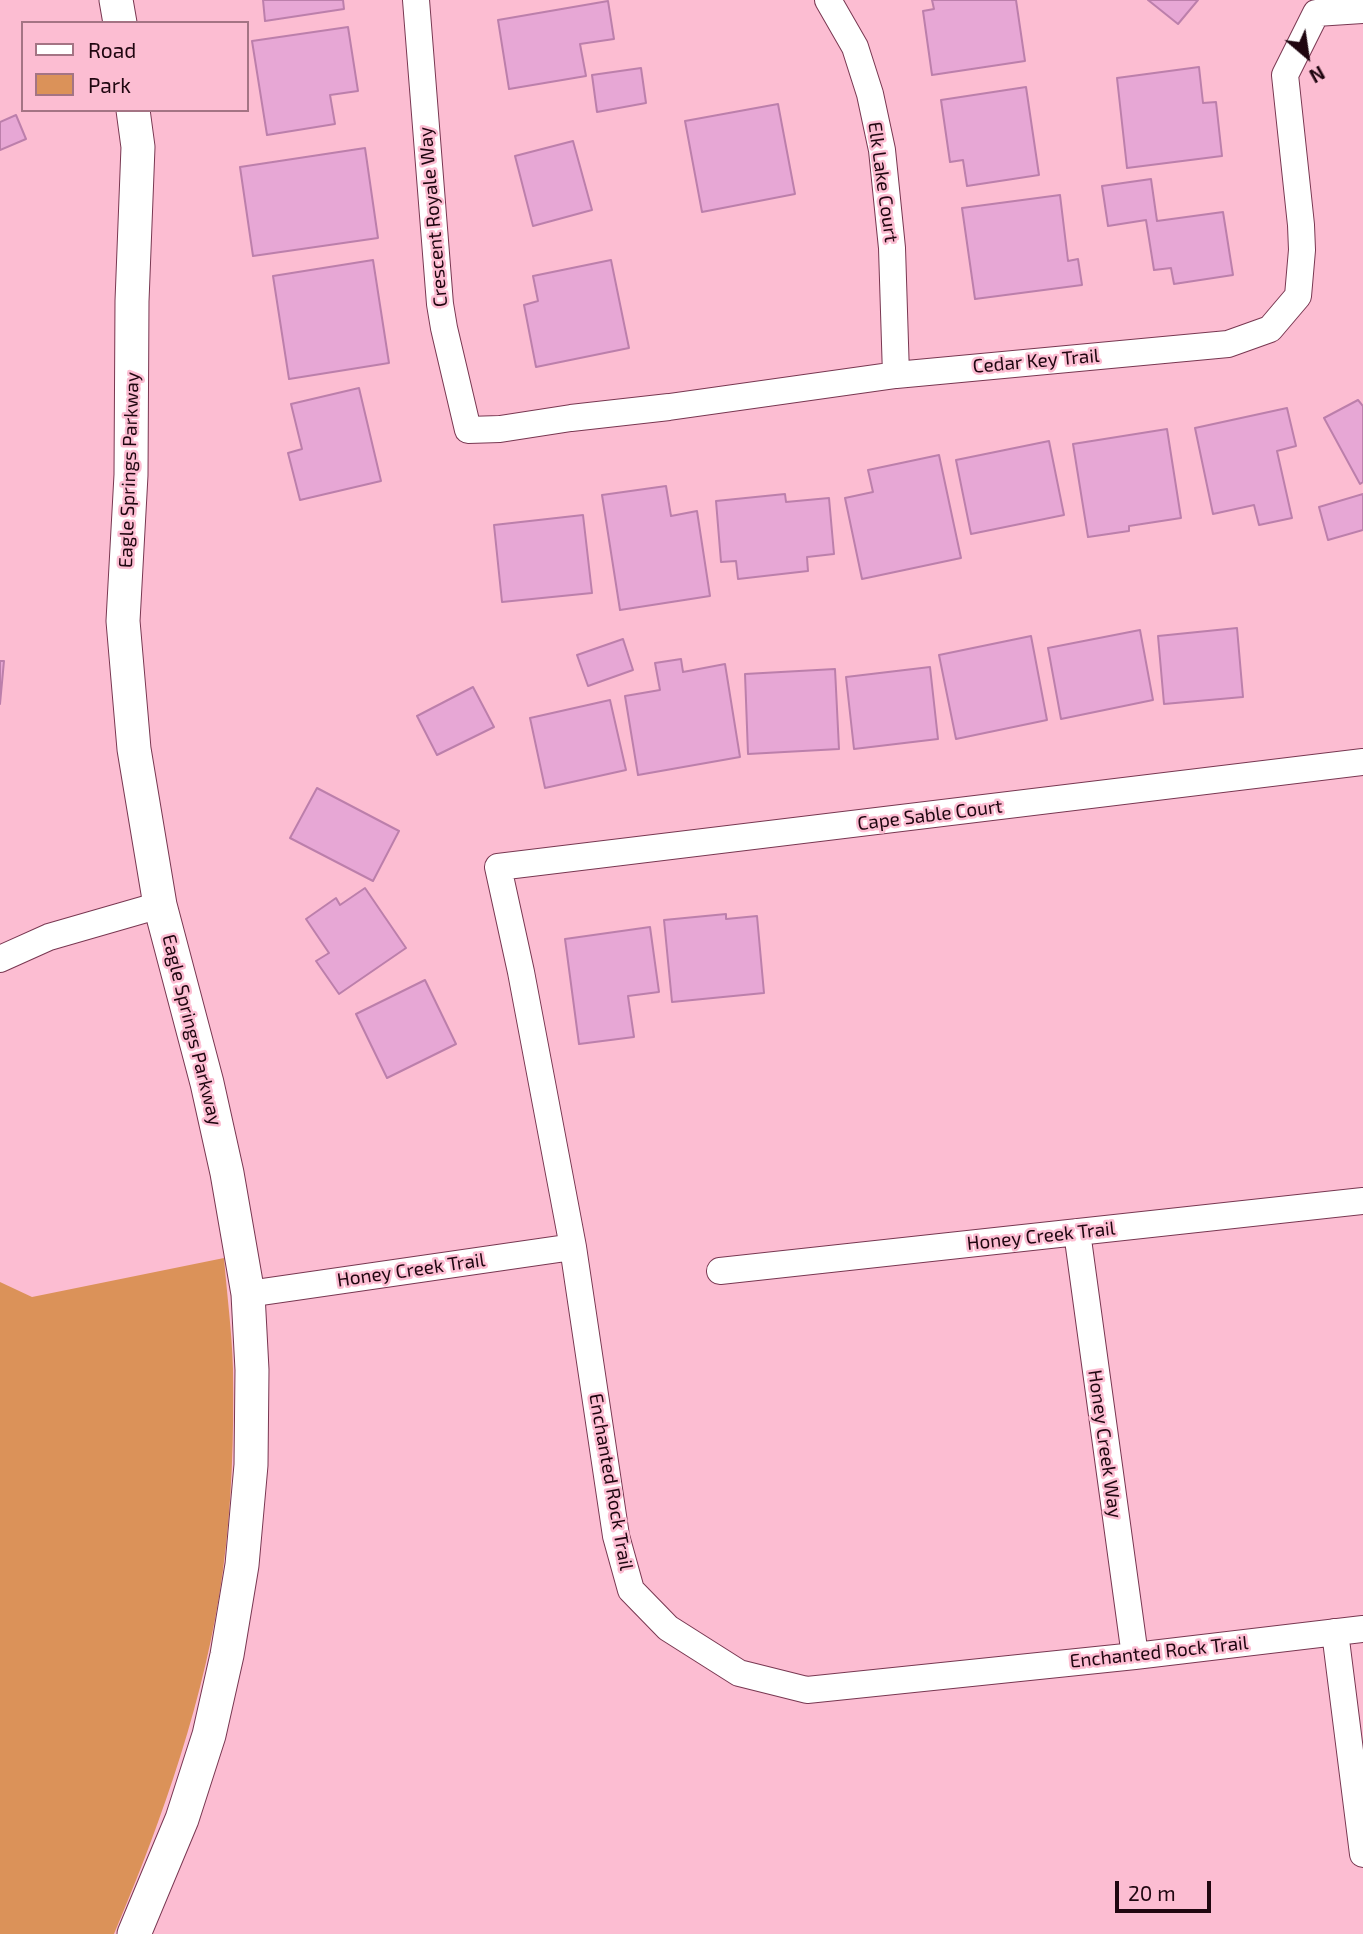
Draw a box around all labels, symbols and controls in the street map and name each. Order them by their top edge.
legend [21,21,248,112]
north arrow [1272,21,1342,91]
text: Road [88,37,136,62]
text: N [1306,61,1329,88]
text: Park [88,72,131,97]
street label: Elk Lake Court [863,120,903,244]
street label: Crescent Royale Way [414,126,452,308]
street label: Cedar Key Trail [972,344,1100,378]
street label: Eagle Springs Parkway [114,372,144,568]
street label: Cape Sable Court [856,795,1004,835]
street label: Eagle Springs Parkway [157,932,227,1128]
street label: Honey Creek Trail [966,1217,1116,1255]
street label: Honey Creek Trail [336,1248,486,1292]
street label: Honey Creek Way [1083,1368,1127,1520]
street label: Enchanted Rock Trail [584,1392,638,1572]
street label: Enchanted Rock Trail [1069,1631,1249,1673]
scale bar [1118,1868,1214,1912]
text: 20 m [1128,1880,1176,1905]

